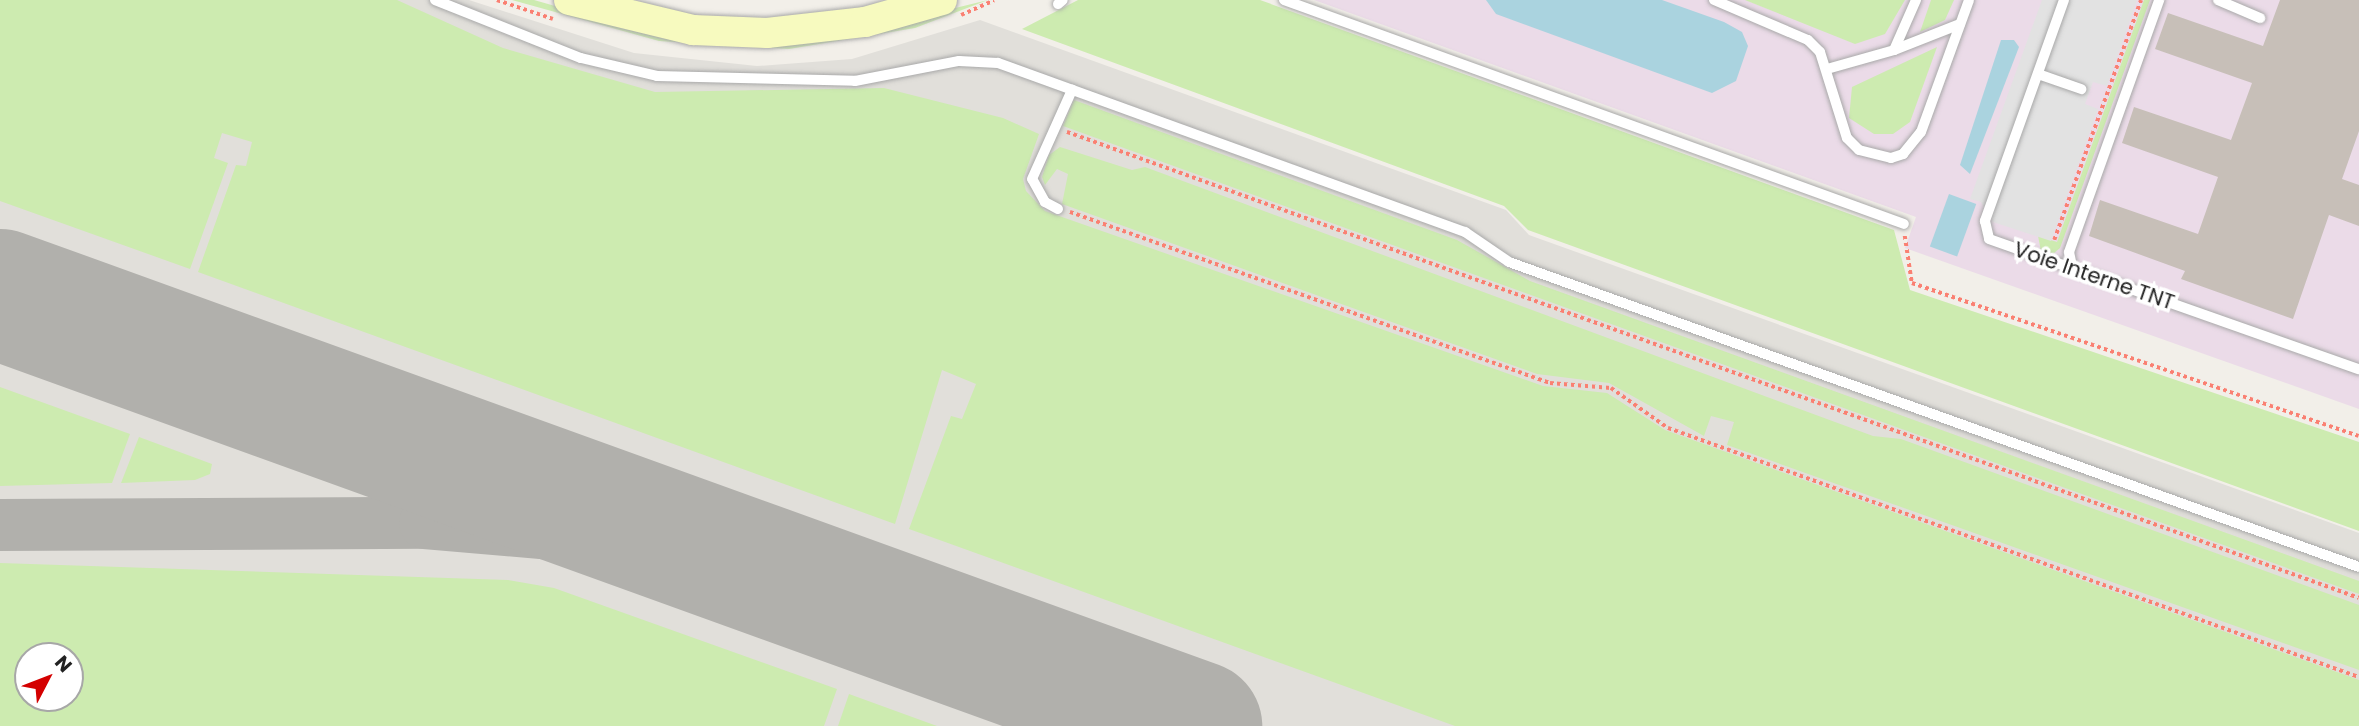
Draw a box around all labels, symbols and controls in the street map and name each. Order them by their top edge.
street label: Voie Interne TNT [2010,237,2178,315]
north arrow [14,642,84,712]
text: N [49,650,78,678]

